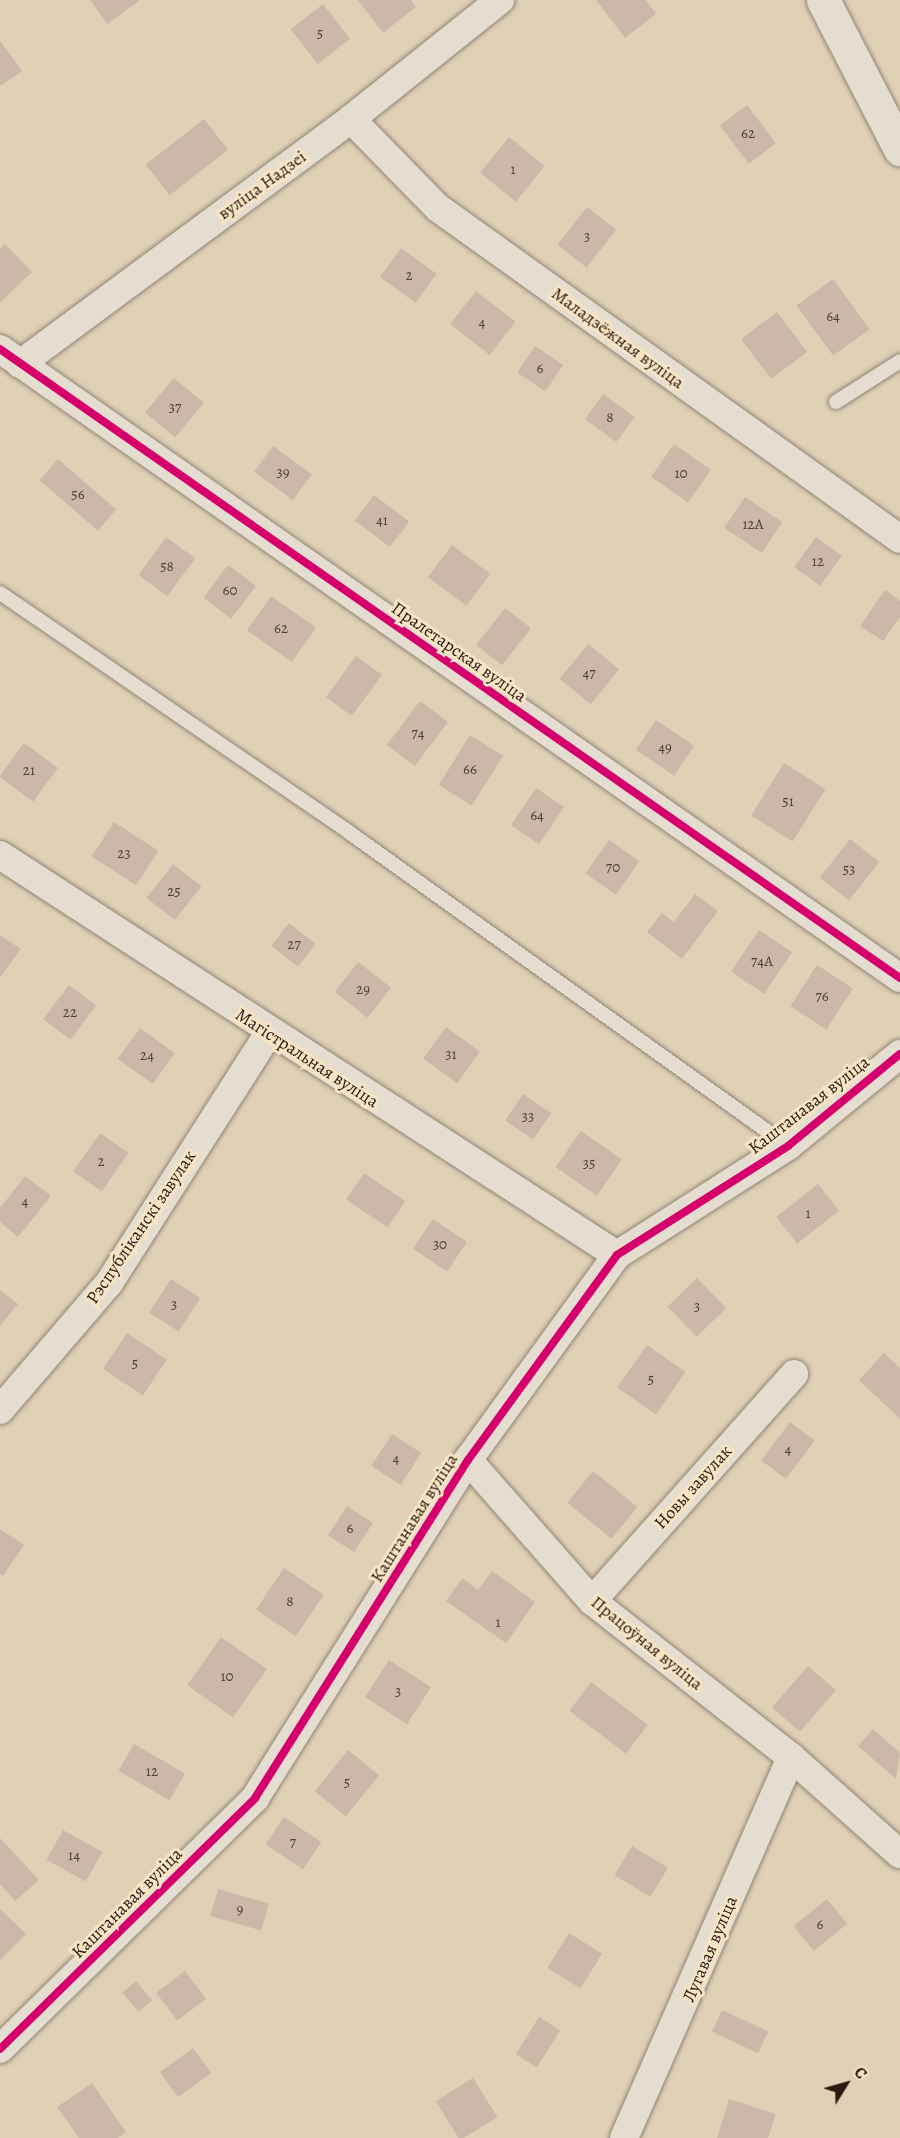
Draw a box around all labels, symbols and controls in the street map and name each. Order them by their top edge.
house number: 5 [317,25,323,43]
house number: 62 [741,125,755,143]
street label: вуліца Надзеі [214,146,310,224]
house number: 1 [510,161,516,179]
house number: 3 [584,228,590,246]
house number: 2 [405,267,413,285]
street label: Маладзёжная вуліца [547,283,689,393]
house number: 64 [826,308,840,326]
house number: 4 [479,314,485,332]
house number: 6 [537,360,543,378]
house number: 37 [169,399,181,417]
house number: 8 [606,409,614,427]
house number: 39 [276,464,290,482]
house number: 10 [674,465,688,483]
house number: 56 [71,486,85,504]
house number: 41 [376,512,388,530]
house number: 12А [742,516,764,534]
house number: 12 [812,553,824,571]
house number: 58 [160,558,174,576]
house number: 60 [223,582,237,600]
street label: Пралетарская вуліца [387,597,531,707]
house number: 62 [274,620,288,638]
house number: 47 [582,665,596,683]
house number: 74 [411,725,425,743]
house number: 49 [658,739,672,757]
house number: 66 [463,761,477,779]
house number: 21 [23,762,35,780]
house number: 51 [782,793,794,811]
house number: 64 [530,807,544,825]
house number: 23 [117,845,131,863]
house number: 70 [606,859,620,877]
house number: 53 [843,861,855,879]
house number: 25 [167,883,181,901]
house number: 27 [287,936,301,954]
house number: 74А [751,953,773,971]
house number: 29 [356,981,370,999]
house number: 76 [815,988,829,1006]
house number: 22 [63,1004,77,1022]
street label: Магістральная вуліца [231,1004,383,1112]
house number: 31 [445,1046,457,1064]
house number: 24 [140,1047,154,1065]
street label: Каштанавая вуліца [744,1051,874,1159]
house number: 33 [522,1108,534,1126]
street label: Рэспубліканскі завулак [82,1146,200,1308]
house number: 2 [97,1153,105,1171]
house number: 35 [583,1155,595,1173]
house number: 4 [22,1193,28,1211]
house number: 1 [805,1205,811,1223]
house number: 30 [433,1236,447,1254]
house number: 3 [171,1296,177,1314]
house number: 3 [694,1298,700,1316]
house number: 5 [132,1355,138,1373]
house number: 5 [648,1371,654,1389]
street label: Новы завулак [650,1440,736,1534]
house number: 4 [785,1441,791,1459]
street label: Каштанавая вуліца [366,1450,462,1586]
house number: 4 [393,1450,399,1468]
house number: 6 [347,1520,353,1538]
street label: Працоўная вуліца [587,1591,707,1695]
house number: 8 [286,1593,294,1611]
house number: 1 [495,1614,501,1632]
house number: 10 [220,1668,234,1686]
house number: 3 [395,1683,401,1701]
house number: 12 [146,1763,158,1781]
house number: 5 [344,1774,350,1792]
house number: 7 [290,1834,296,1852]
street label: Каштанавая вуліца [67,1843,187,1963]
house number: 14 [68,1847,80,1865]
street label: Лугавая вуліца [678,1893,742,2005]
house number: 9 [237,1901,243,1919]
house number: 6 [817,1916,823,1934]
north arrow [816,2054,876,2114]
text: С [849,2063,872,2084]

